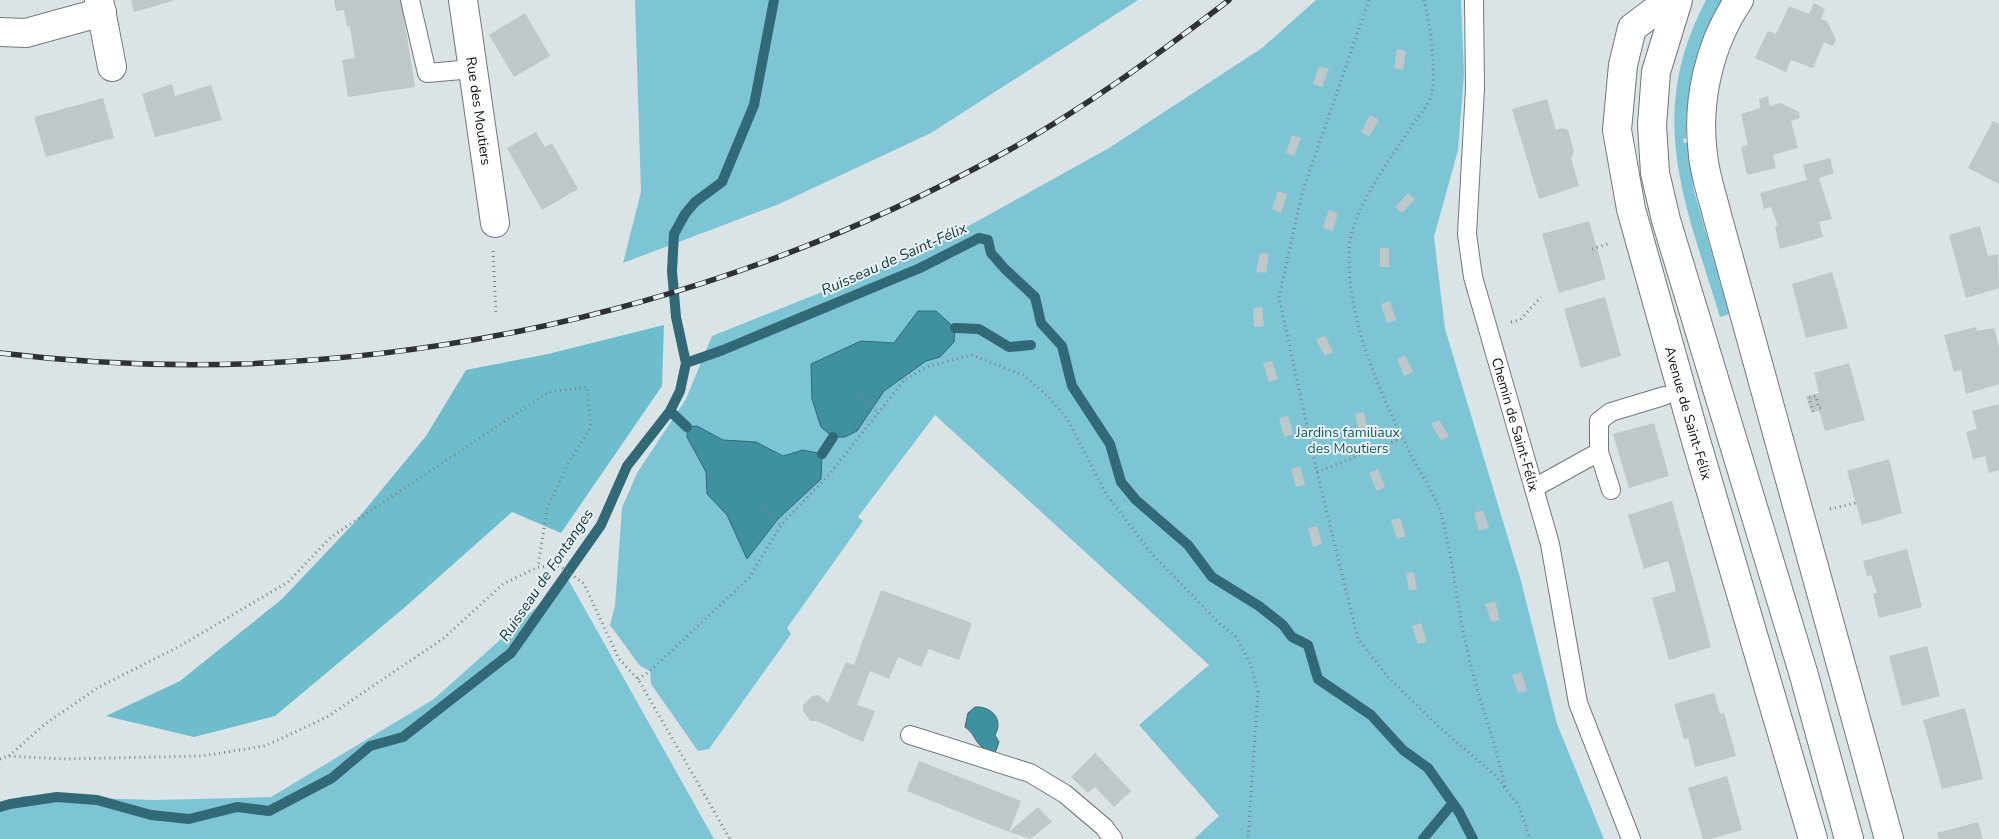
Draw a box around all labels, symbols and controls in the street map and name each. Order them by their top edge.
street label: Rue des Moutiers [461,56,496,167]
water label: Ruisseau de Saint-Félix [818,217,971,300]
street label: Avenue de Saint-Félix [1660,344,1716,483]
street label: Chemin de Saint-Félix [1487,355,1544,494]
park label: Jardins familiaux des Moutiers [1295,423,1401,458]
water label: Ruisseau de Fontanges [494,505,598,645]

